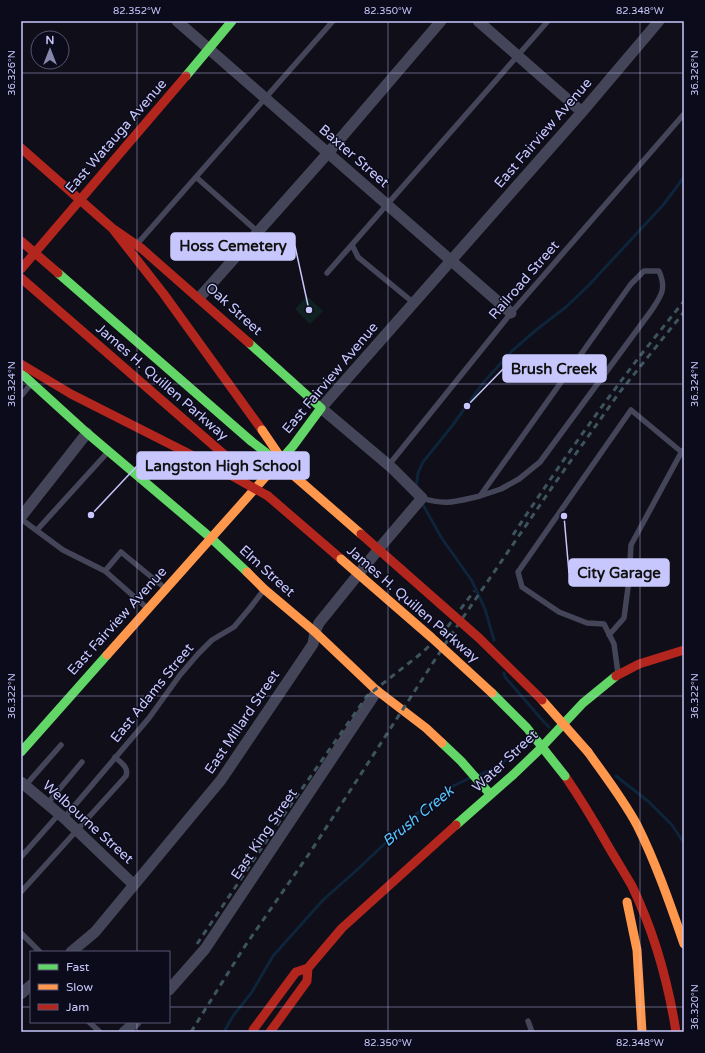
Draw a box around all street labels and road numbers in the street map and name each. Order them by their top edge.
street label: East Fairview Avenue [491,74,595,191]
street label: East Watauga Avenue [62,75,170,197]
street label: Baxter Street [315,121,393,191]
street label: Railroad Street [485,237,563,323]
street label: Oak Street [202,279,266,339]
street label: East Fairview Avenue [278,319,382,437]
street label: James H. Quillen Parkway [92,320,232,444]
street label: Elm Street [236,542,299,601]
street label: James H. Quillen Parkway [343,542,483,666]
street label: East Fairview Avenue [64,563,170,679]
street label: East Adams Street [107,640,198,746]
street label: East Millard Street [201,666,283,777]
street label: Water Street [469,726,542,796]
street label: Welbourne Street [39,777,137,868]
street label: East King Street [227,785,301,883]

